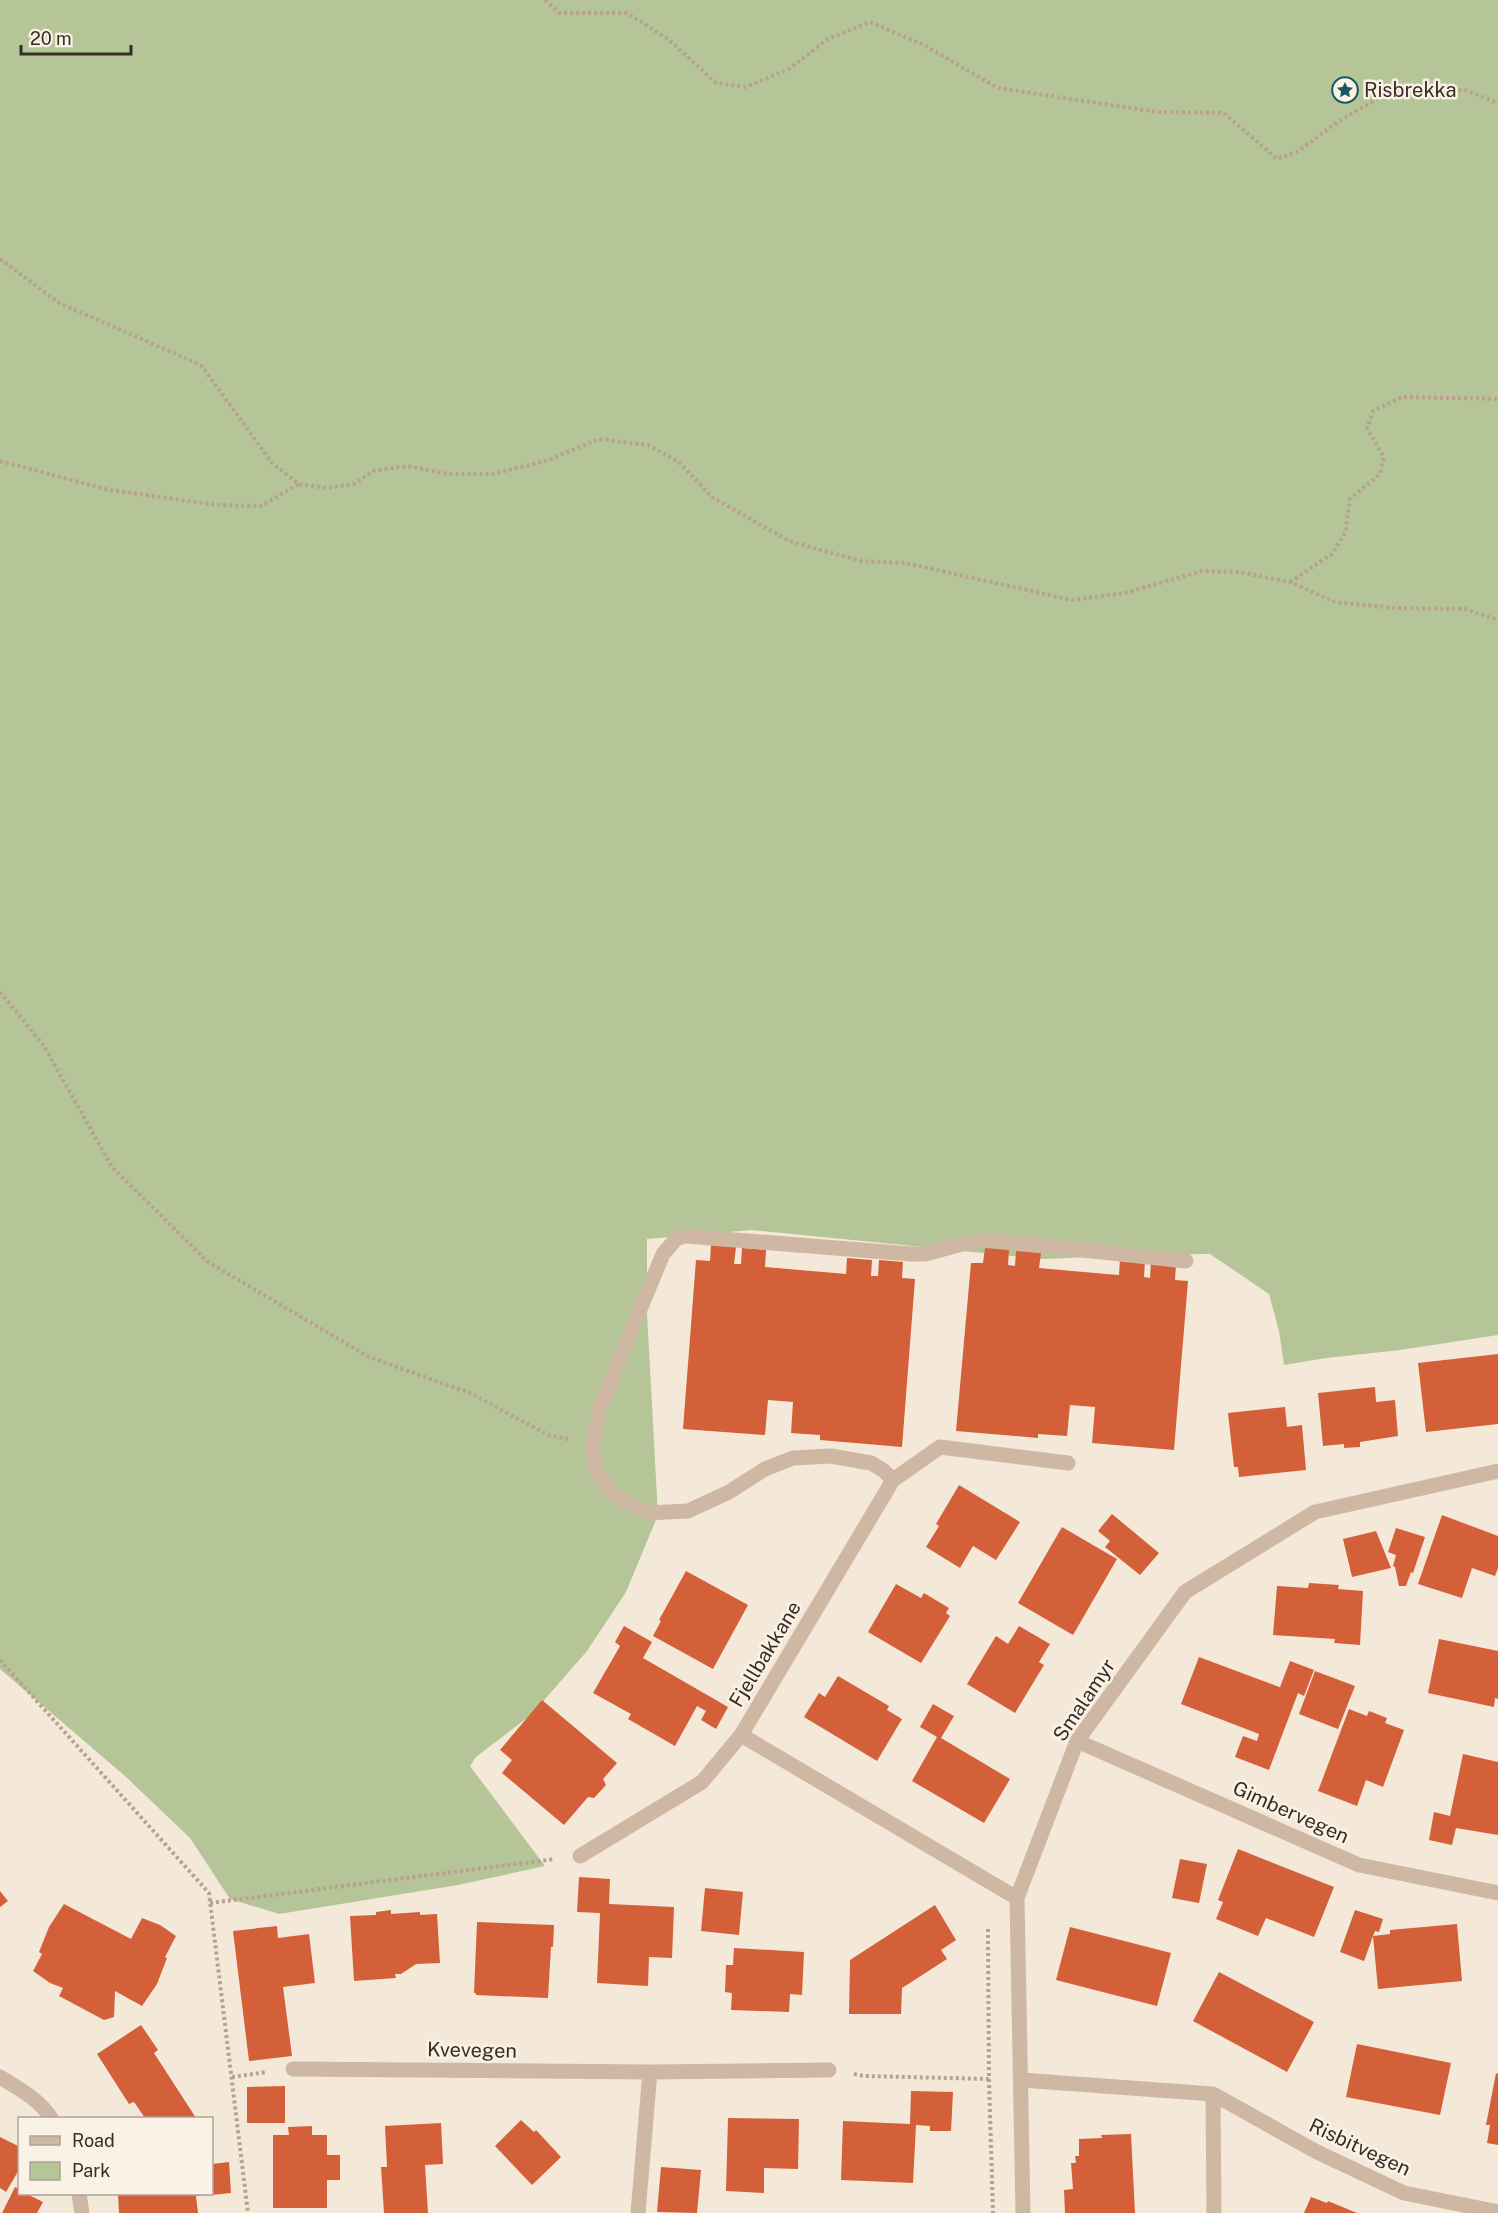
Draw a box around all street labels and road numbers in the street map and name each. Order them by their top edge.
street label: Fjellbakkane [724,1597,806,1711]
street label: Smalamyr [1048,1654,1120,1746]
street label: Gimbervegen [1229,1776,1353,1848]
street label: Kvevegen [427,2037,517,2063]
street label: Risbitvegen [1305,2113,1415,2181]

